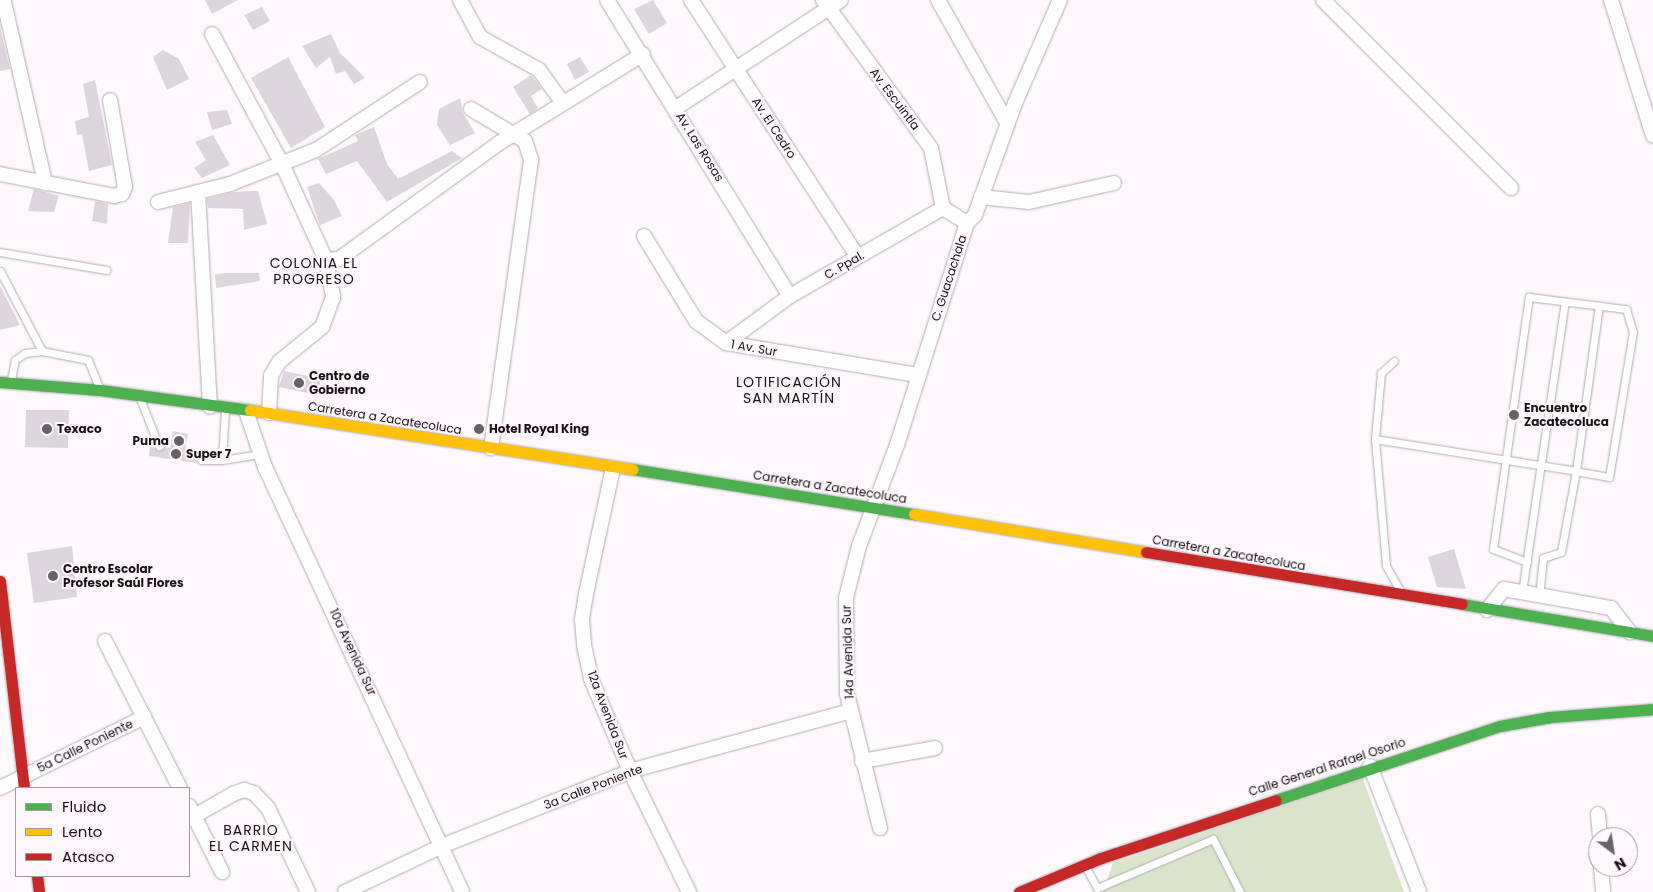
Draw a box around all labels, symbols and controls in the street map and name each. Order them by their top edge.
street label: Av. Escuintla [867,65,923,133]
street label: Av. El Cedro [749,95,799,161]
street label: Av. Las Rosas [673,110,727,184]
street label: C. Guacachala [928,233,970,323]
street label: C. Ppal. [822,248,866,282]
district label: COLONIA EL PROGRESO [268,255,360,288]
street label: 1 Av. Sur [730,337,778,359]
place label: Centro de Gobierno [309,369,369,397]
district label: LOTIFICACIÓN SAN MARTÍN [735,374,843,407]
marker: Centro de Gobierno [293,377,305,389]
street label: Carretera a Zacatecoluca [307,399,463,437]
place label: Encuentro Zacatecoluca [1524,401,1609,429]
marker: Encuentro Zacatecoluca [1508,409,1520,421]
place label: Texaco [57,422,102,436]
place label: Hotel Royal King [489,422,589,436]
marker: Texaco [41,423,53,435]
marker: Hotel Royal King [473,423,485,435]
place label: Puma [133,434,169,448]
marker: Puma [173,435,185,447]
place label: Super 7 [186,447,231,461]
marker: Super 7 [170,448,182,460]
street label: Carretera a Zacatecoluca [752,468,908,506]
street label: Carretera a Zacatecoluca [1151,532,1307,574]
place label: Centro Escolar Profesor Saúl Flores [63,562,184,590]
marker: Centro Escolar Profesor Saúl Flores [47,570,59,582]
street label: 14a Avenida Sur [839,605,857,699]
street label: 10a Avenida Sur [327,606,379,698]
street label: 12a Avenida Sur [585,669,631,761]
street label: 5a Calle Poniente [35,717,135,775]
street label: Calle General Rafael Osorio [1247,735,1407,799]
street label: 3a Calle Poniente [542,762,644,812]
legend [15,787,190,877]
text: Fluido [62,796,106,817]
text: Lento [62,821,102,842]
district label: BARRIO EL CARMEN [208,822,294,854]
north arrow [1588,827,1638,877]
text: Atasco [62,846,114,867]
text: N [1611,853,1630,875]

